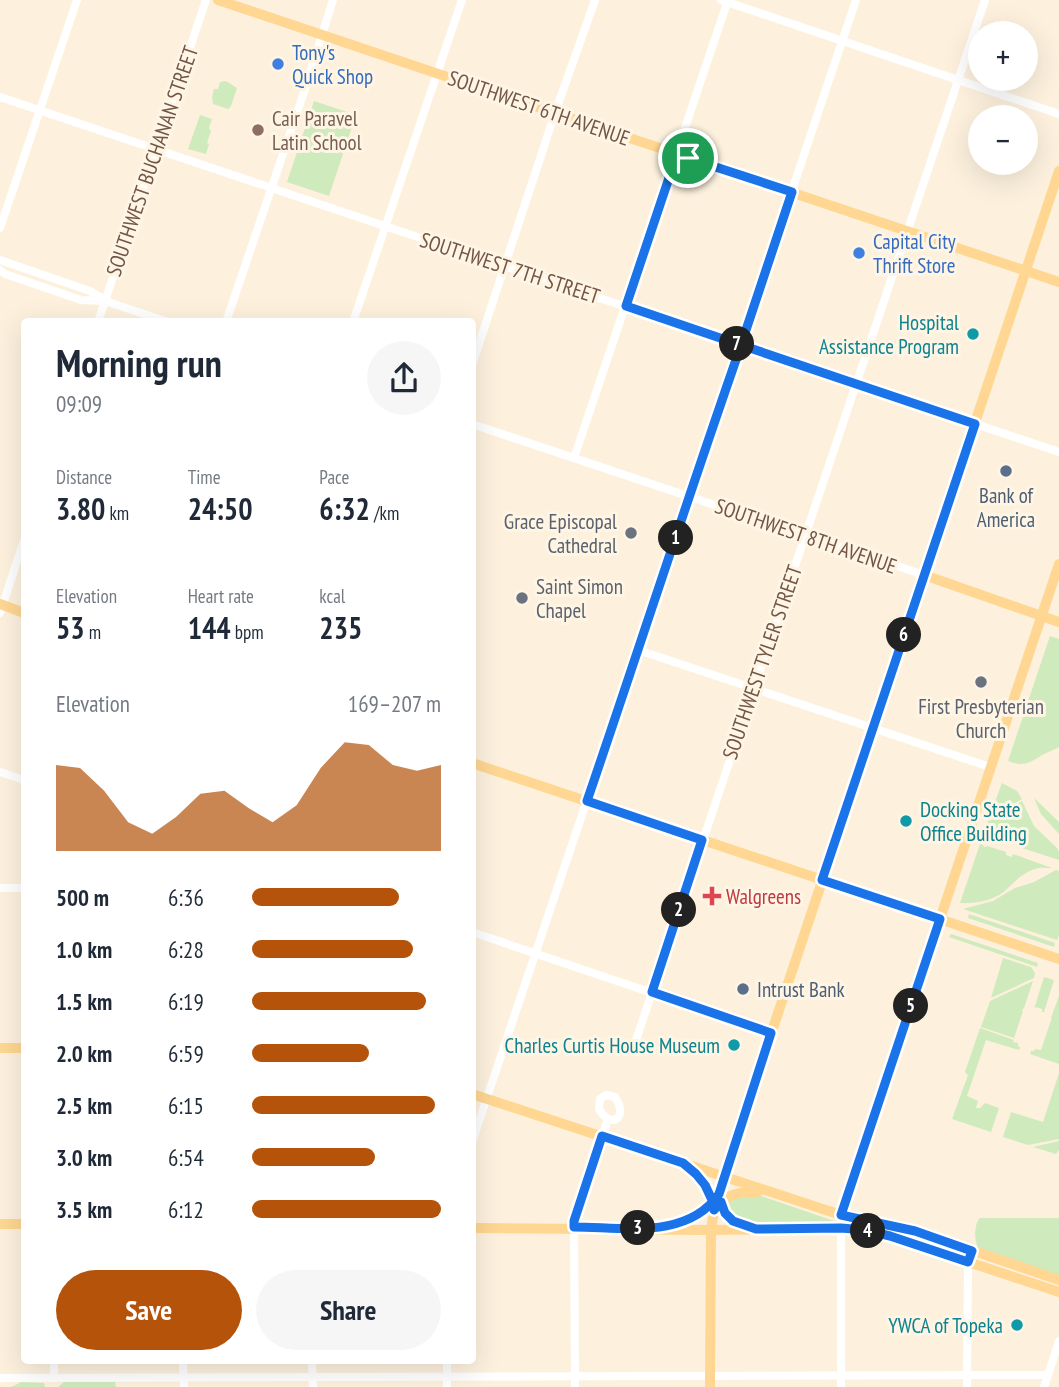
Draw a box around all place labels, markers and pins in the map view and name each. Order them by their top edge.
place label: Tony's Quick Shop [292,39,373,90]
marker: Tony's Quick Shop [270,56,286,72]
place label: Cair Paravel Latin School [272,105,362,156]
marker: Cair Paravel Latin School [250,122,266,138]
pin [658,128,718,188]
place label: Capital City Thrift Store [873,228,956,279]
marker: Capital City Thrift Store [851,245,867,261]
place label: Hospital Assistance Program [819,309,959,360]
pin: 7 [720,326,754,362]
marker: Hospital Assistance Program [965,326,981,342]
marker: Bank of America [998,463,1014,479]
place label: Bank of America [977,482,1035,533]
place label: Grace Episcopal Cathedral [504,508,617,559]
pin: 1 [658,520,694,556]
marker: Grace Episcopal Cathedral [623,525,639,541]
place label: Saint Simon Chapel [536,573,623,624]
marker: Saint Simon Chapel [514,590,530,606]
pin: 6 [886,618,922,652]
marker: First Presbyterian Church [973,674,989,690]
place label: First Presbyterian Church [918,693,1044,744]
place label: Docking State Office Building [920,796,1027,847]
marker: Docking State Office Building [898,813,914,829]
place label: Walgreens [726,883,801,910]
marker: Walgreens [704,888,720,904]
pin: 2 [662,892,696,928]
place label: Intrust Bank [757,976,845,1003]
marker: Intrust Bank [735,981,751,997]
pin: 5 [894,988,928,1024]
place label: Charles Curtis House Museum [505,1032,720,1059]
marker: Charles Curtis House Museum [726,1037,742,1053]
pin: 3 [620,1210,656,1246]
pin: 4 [850,1214,886,1248]
place label: YWCA of Topeka [888,1312,1003,1339]
marker: YWCA of Topeka [1009,1317,1025,1333]

